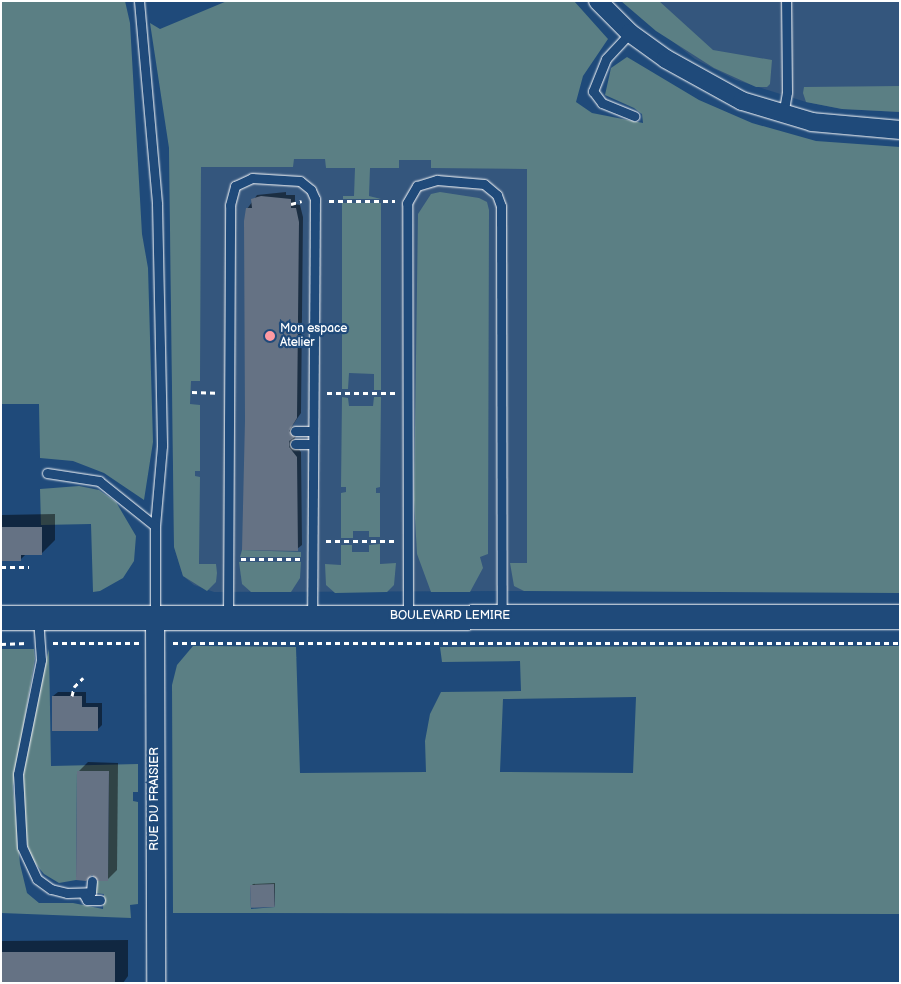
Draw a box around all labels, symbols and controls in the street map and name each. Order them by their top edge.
place label: Mon espace Atelier [280,322,347,350]
marker: Mon espace Atelier [264,330,276,342]
street label: BOULEVARD LEMIRE [390,609,510,623]
street label: RUE DU FRAISIER [148,747,162,851]

